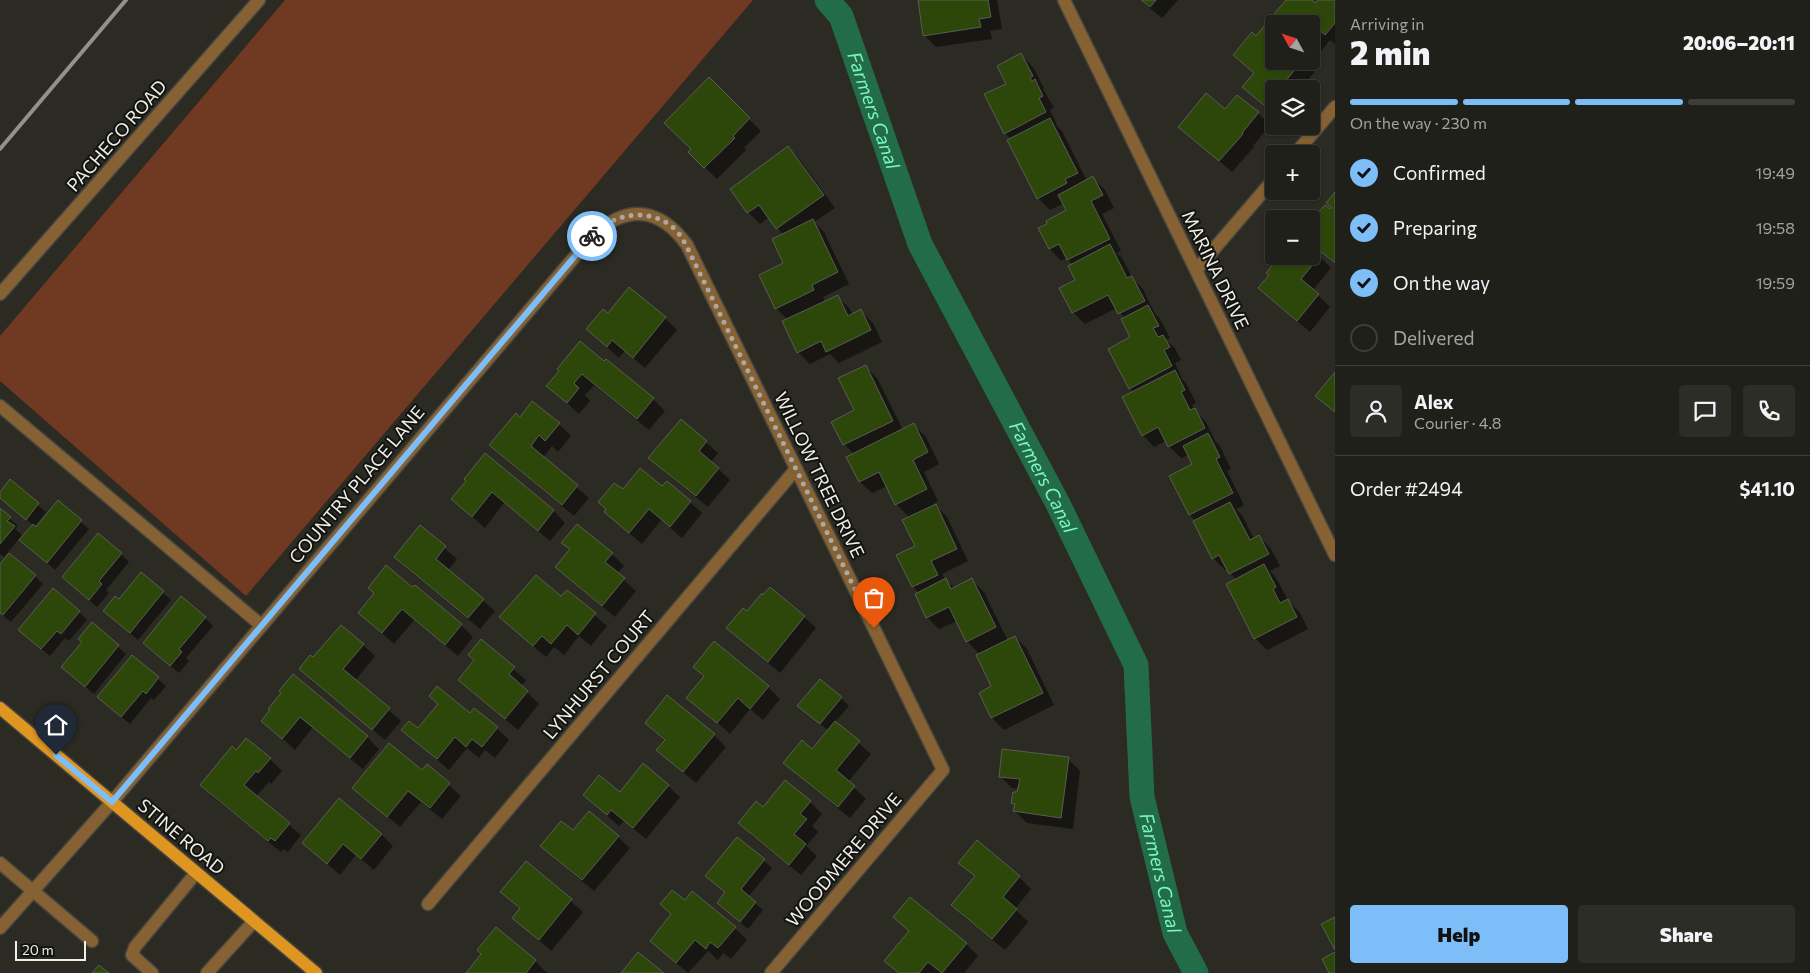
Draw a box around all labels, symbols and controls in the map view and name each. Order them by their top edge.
text: Arriving in [1350,14,1424,33]
north arrow [1265,15,1320,70]
map controls [1265,15,1320,265]
text: 20:06–20:11 [1683,31,1795,54]
text: 2 min [1350,32,1430,72]
water label: Farmers Canal [843,48,905,173]
street label: PACHECO ROAD [62,75,171,196]
button: layers [1265,80,1320,135]
text: On the way · 230 m [1350,113,1487,132]
button: + [1265,145,1320,200]
icon: check [1350,159,1378,187]
text: Confirmed [1393,161,1486,184]
text: 19:49 [1755,163,1795,182]
street label: MARINA DRIVE [1178,207,1254,333]
button: − [1265,210,1320,265]
courier [567,211,617,261]
icon: check [1350,214,1378,242]
text: Preparing [1393,216,1477,239]
text: 19:58 [1756,218,1795,237]
icon: bike [578,222,606,250]
icon: check [1350,269,1378,297]
text: On the way [1393,271,1490,294]
text: 19:59 [1756,273,1795,292]
text: Delivered [1393,326,1474,349]
button: person [1350,385,1402,437]
button: chat [1679,385,1731,437]
button: phone [1743,385,1795,437]
street label: WILLOW TREE DRIVE [770,388,870,561]
text: Alex [1414,390,1454,413]
street label: COUNTRY PLACE LANE [284,401,429,568]
text: Courier · 4.8 [1414,413,1501,432]
water label: Farmers Canal [1005,417,1083,537]
text: Order #2494 [1350,477,1463,500]
text: $41.10 [1740,477,1795,500]
pin [853,577,895,628]
icon: bag [860,584,888,612]
street label: LYNHURST COURT [538,606,658,743]
pin [35,704,77,755]
icon: home [42,711,70,739]
street label: WOODMERE DRIVE [781,788,906,931]
street label: STINE ROAD [134,794,229,879]
water label: Farmers Canal [1135,810,1187,936]
button: Help [1350,905,1568,963]
button: Share [1578,905,1795,963]
scale bar [15,938,86,961]
text: 20 m [22,941,54,958]

